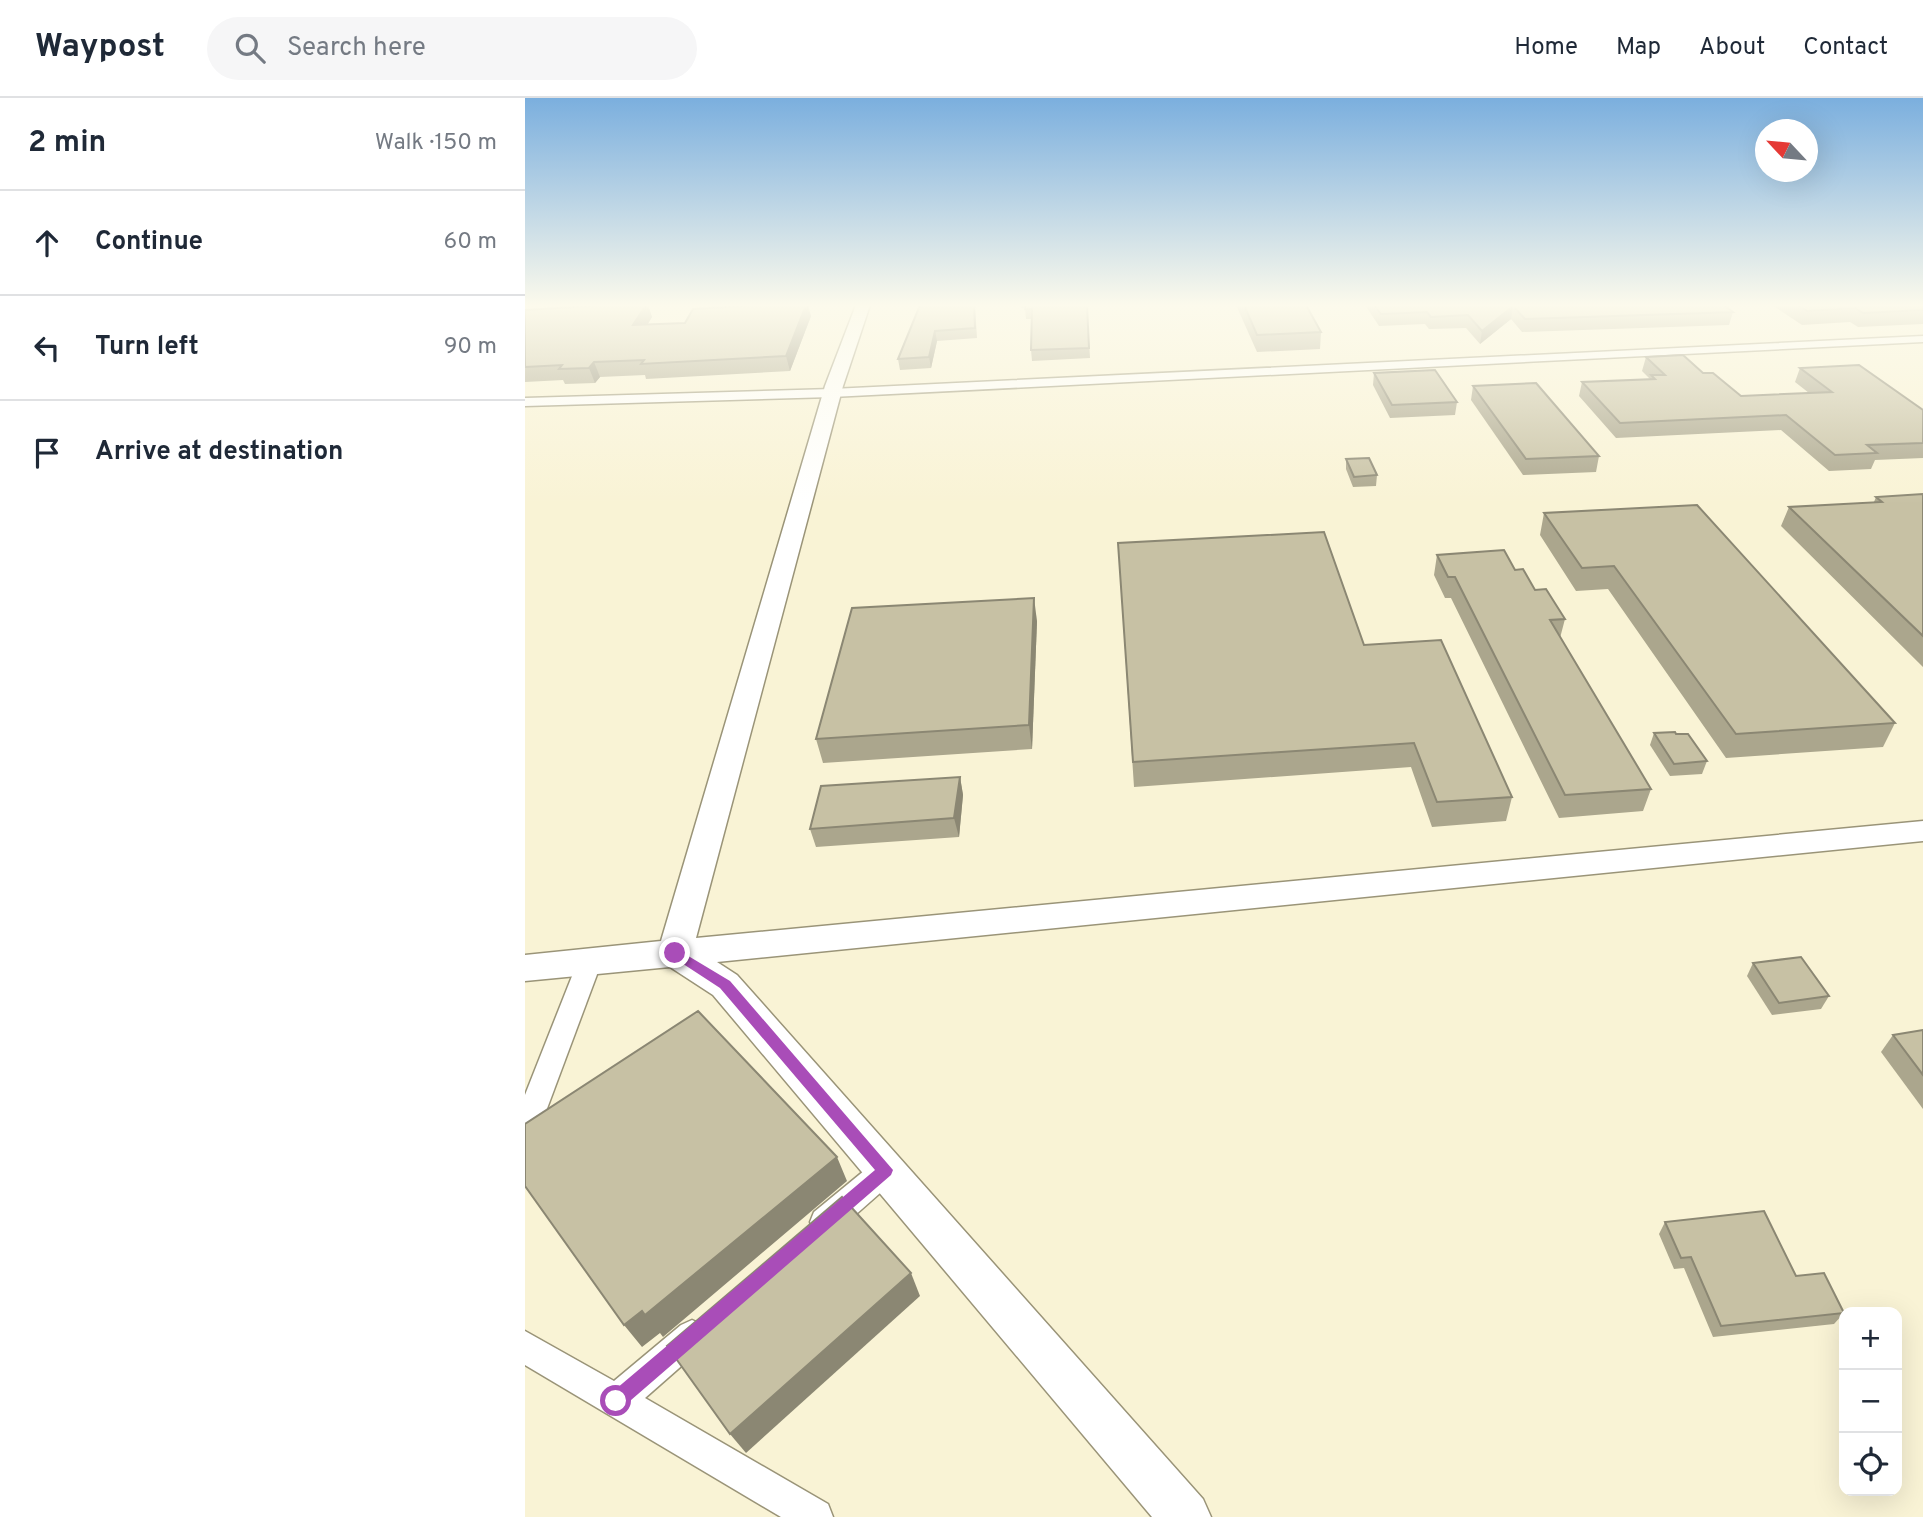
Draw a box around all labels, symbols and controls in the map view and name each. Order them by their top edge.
search box [207,17,697,80]
text: Waypost [35,27,165,69]
icon: search [231,29,269,67]
text: Search here [287,32,426,65]
text: Home [1514,33,1578,63]
text: Map [1616,33,1661,63]
text: About [1699,33,1765,63]
text: Contact [1803,33,1888,63]
north arrow [1755,119,1818,182]
text: 2 min [28,125,106,162]
text: Walk · 150 m [375,129,497,158]
icon: ahead [28,224,66,262]
text: Continue [95,226,203,259]
text: 60 m [444,228,497,257]
icon: left [28,329,66,367]
text: Turn left [95,331,199,364]
text: 90 m [444,333,497,362]
icon: arrive [28,434,66,472]
text: Arrive at destination [95,436,343,469]
route end [659,937,690,968]
map controls [1839,1307,1902,1496]
button: + [1839,1307,1902,1370]
button: − [1839,1370,1902,1433]
route start [600,1385,631,1416]
button: locate [1839,1433,1902,1496]

